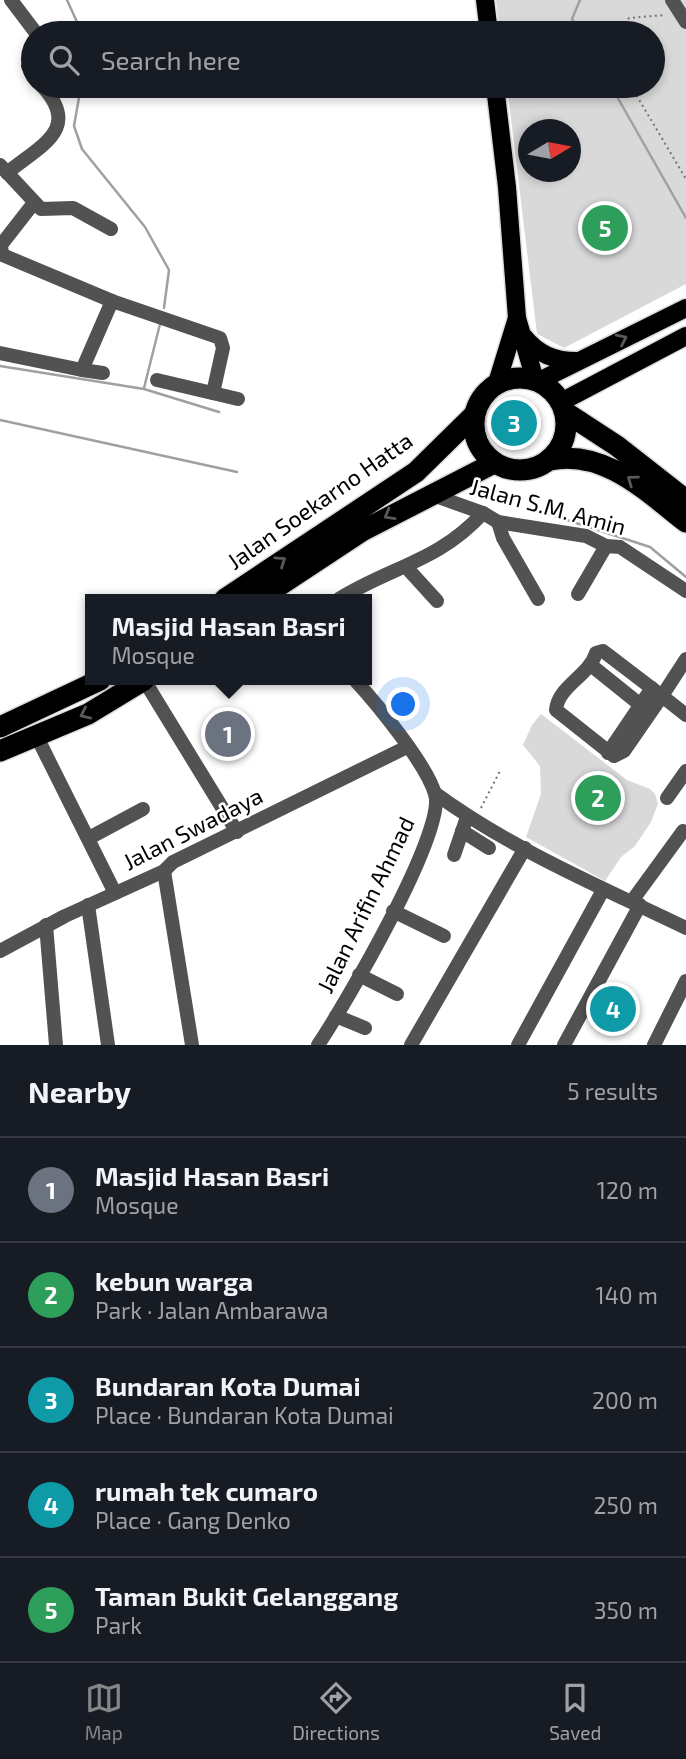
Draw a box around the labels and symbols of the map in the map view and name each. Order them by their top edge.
north arrow [518,119,581,182]
pin: 5 [582,202,628,254]
one-way arrow [615,334,627,348]
pin: 3 [491,397,537,449]
street label: Jalan Soekarno Hatta [221,426,418,575]
street label: Jalan S.M. Amin [467,472,629,540]
one-way arrow [627,476,640,489]
one-way arrow [384,507,396,520]
one-way arrow [274,557,287,570]
your location [386,687,420,721]
one-way arrow [80,706,92,720]
pin: 1 [205,708,251,760]
pin: 2 [575,772,621,824]
street label: Jalan Swadaya [118,781,267,875]
street label: Jalan Arifin Ahmad [310,812,420,997]
pin: 4 [590,983,636,1035]

